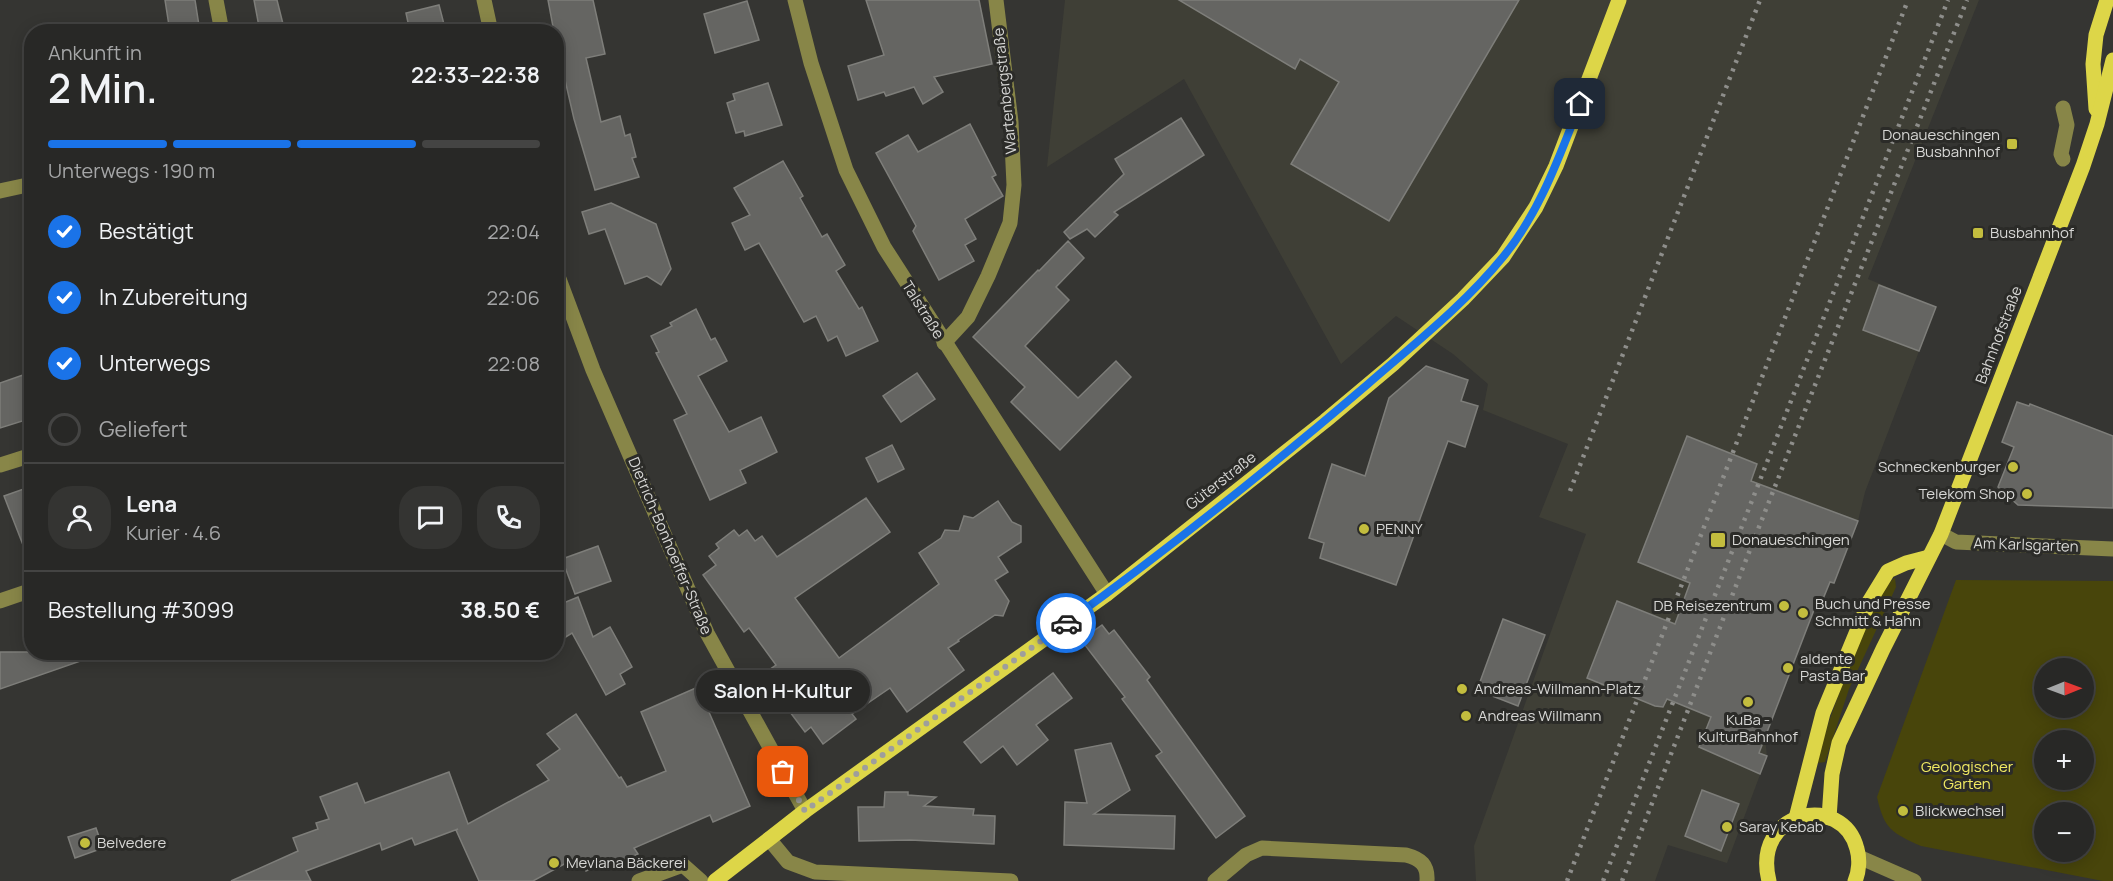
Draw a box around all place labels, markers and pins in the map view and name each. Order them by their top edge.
pin [1554,78,1605,129]
place label: Donaueschingen Busbahnhof [1882,124,2001,162]
marker: Donaueschingen Busbahnhof [2005,137,2019,151]
place label: Busbahnhof [1990,222,2075,243]
marker: Busbahnhof [1971,226,1985,240]
place label: Schneckenburger [1878,456,2002,477]
marker: Schneckenburger [2006,460,2020,474]
place label: Telekom Shop [1918,483,2015,504]
marker: Telekom Shop [2020,487,2034,501]
place label: PENNY [1376,518,1423,539]
marker: PENNY [1357,522,1371,536]
place label: Donaueschingen [1732,529,1850,550]
marker: Donaueschingen [1709,531,1727,549]
place label: Buch und Presse Schmitt & Hahn [1815,593,1931,631]
place label: DB Reisezentrum [1654,595,1772,616]
marker: DB Reisezentrum [1777,599,1791,613]
marker: Buch und Presse Schmitt & Hahn [1796,606,1810,620]
place label: aldente Pasta Bar [1800,648,1866,686]
marker: aldente Pasta Bar [1781,661,1795,675]
callout: Salon H-Kultur [696,670,870,712]
place label: Andreas-Willmann-Platz [1474,678,1641,699]
marker: Andreas-Willmann-Platz [1455,682,1469,696]
marker: KuBa - KulturBahnhof [1741,695,1755,709]
place label: Andreas Willmann [1478,705,1602,726]
marker: Andreas Willmann [1459,709,1473,723]
place label: KuBa - KulturBahnhof [1698,709,1798,747]
pin [757,746,808,797]
place label: Blickwechsel [1915,800,2004,821]
marker: Blickwechsel [1896,804,1910,818]
place label: Saray Kebab [1739,816,1824,837]
marker: Saray Kebab [1720,820,1734,834]
place label: Belvedere [97,832,166,853]
marker: Belvedere [78,836,92,850]
place label: Mevlana Bäckerei [566,852,686,873]
marker: Mevlana Bäckerei [547,856,561,870]

